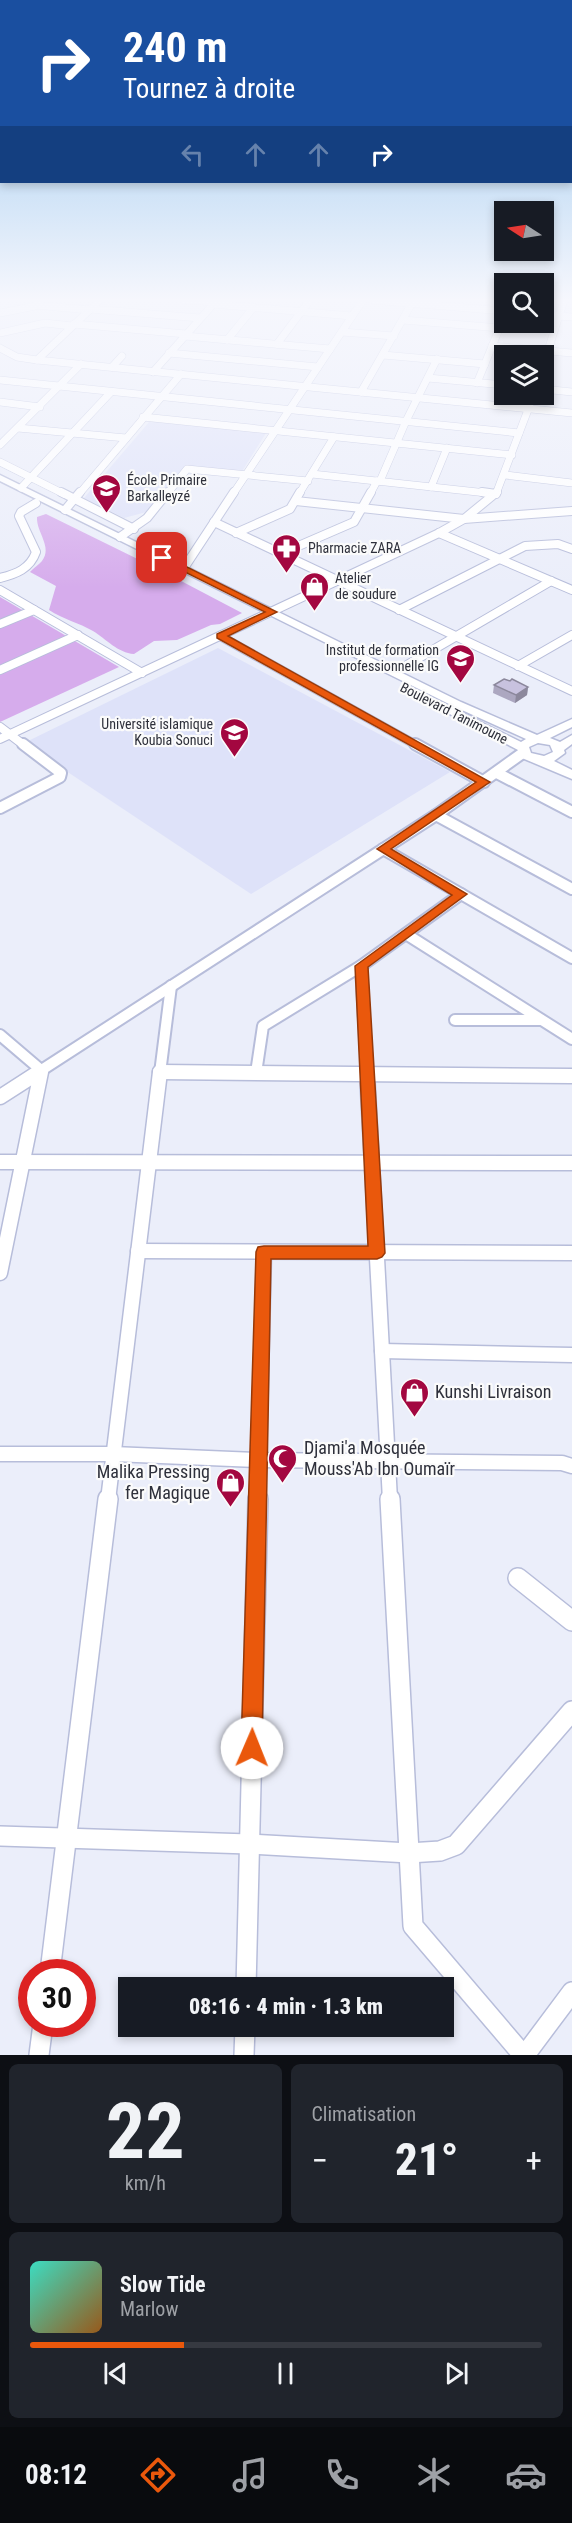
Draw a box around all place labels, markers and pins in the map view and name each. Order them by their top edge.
place label: École Primaire Barkalleyzé [127,471,207,504]
school or university icon: École Primaire Barkalleyzé [90,472,122,514]
pin [136,532,187,583]
pharmacy icon: Pharmacie ZARA [271,532,303,574]
place label: Pharmacie ZARA [308,540,401,556]
shop icon: Atelier de soudure [298,570,330,612]
place label: Atelier de soudure [335,570,397,602]
place label: Institut de formation professionnelle IG [326,642,439,674]
school or university icon: Institut de formation professionnelle IG [444,642,476,684]
place label: Université islamique Koubia Sonuci [101,716,213,748]
school or university icon: Université islamique Koubia Sonuci [218,716,250,758]
shop icon: Kunshi Livraison [398,1376,430,1418]
place label: Kunshi Livraison [435,1381,551,1402]
place label: Djami'a Mosquée Mouss'Ab Ibn Oumaïr [304,1437,455,1479]
mosque icon: Djami'a Mosquée Mouss'Ab Ibn Oumaïr [267,1442,299,1484]
place label: Malika Pressing fer Magique [97,1461,210,1503]
shop icon: Malika Pressing fer Magique [215,1466,247,1508]

